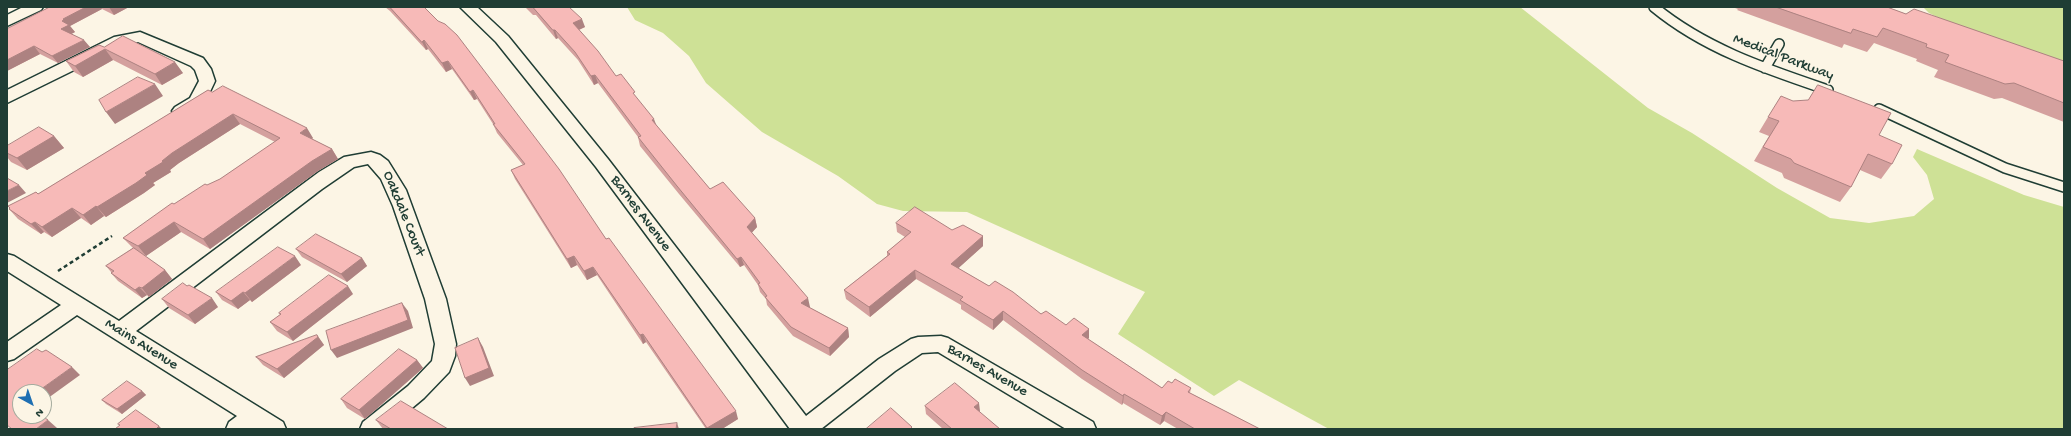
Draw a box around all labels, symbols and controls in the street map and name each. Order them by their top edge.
street label: Medical Parkway [1730,31,1836,85]
street label: Oakdale Court [378,169,428,259]
street label: Barnes Avenue [606,173,674,255]
street label: Mains Avenue [101,315,181,375]
street label: Barnes Avenue [943,341,1031,401]
north arrow [12,384,52,424]
text: N [32,406,46,419]

